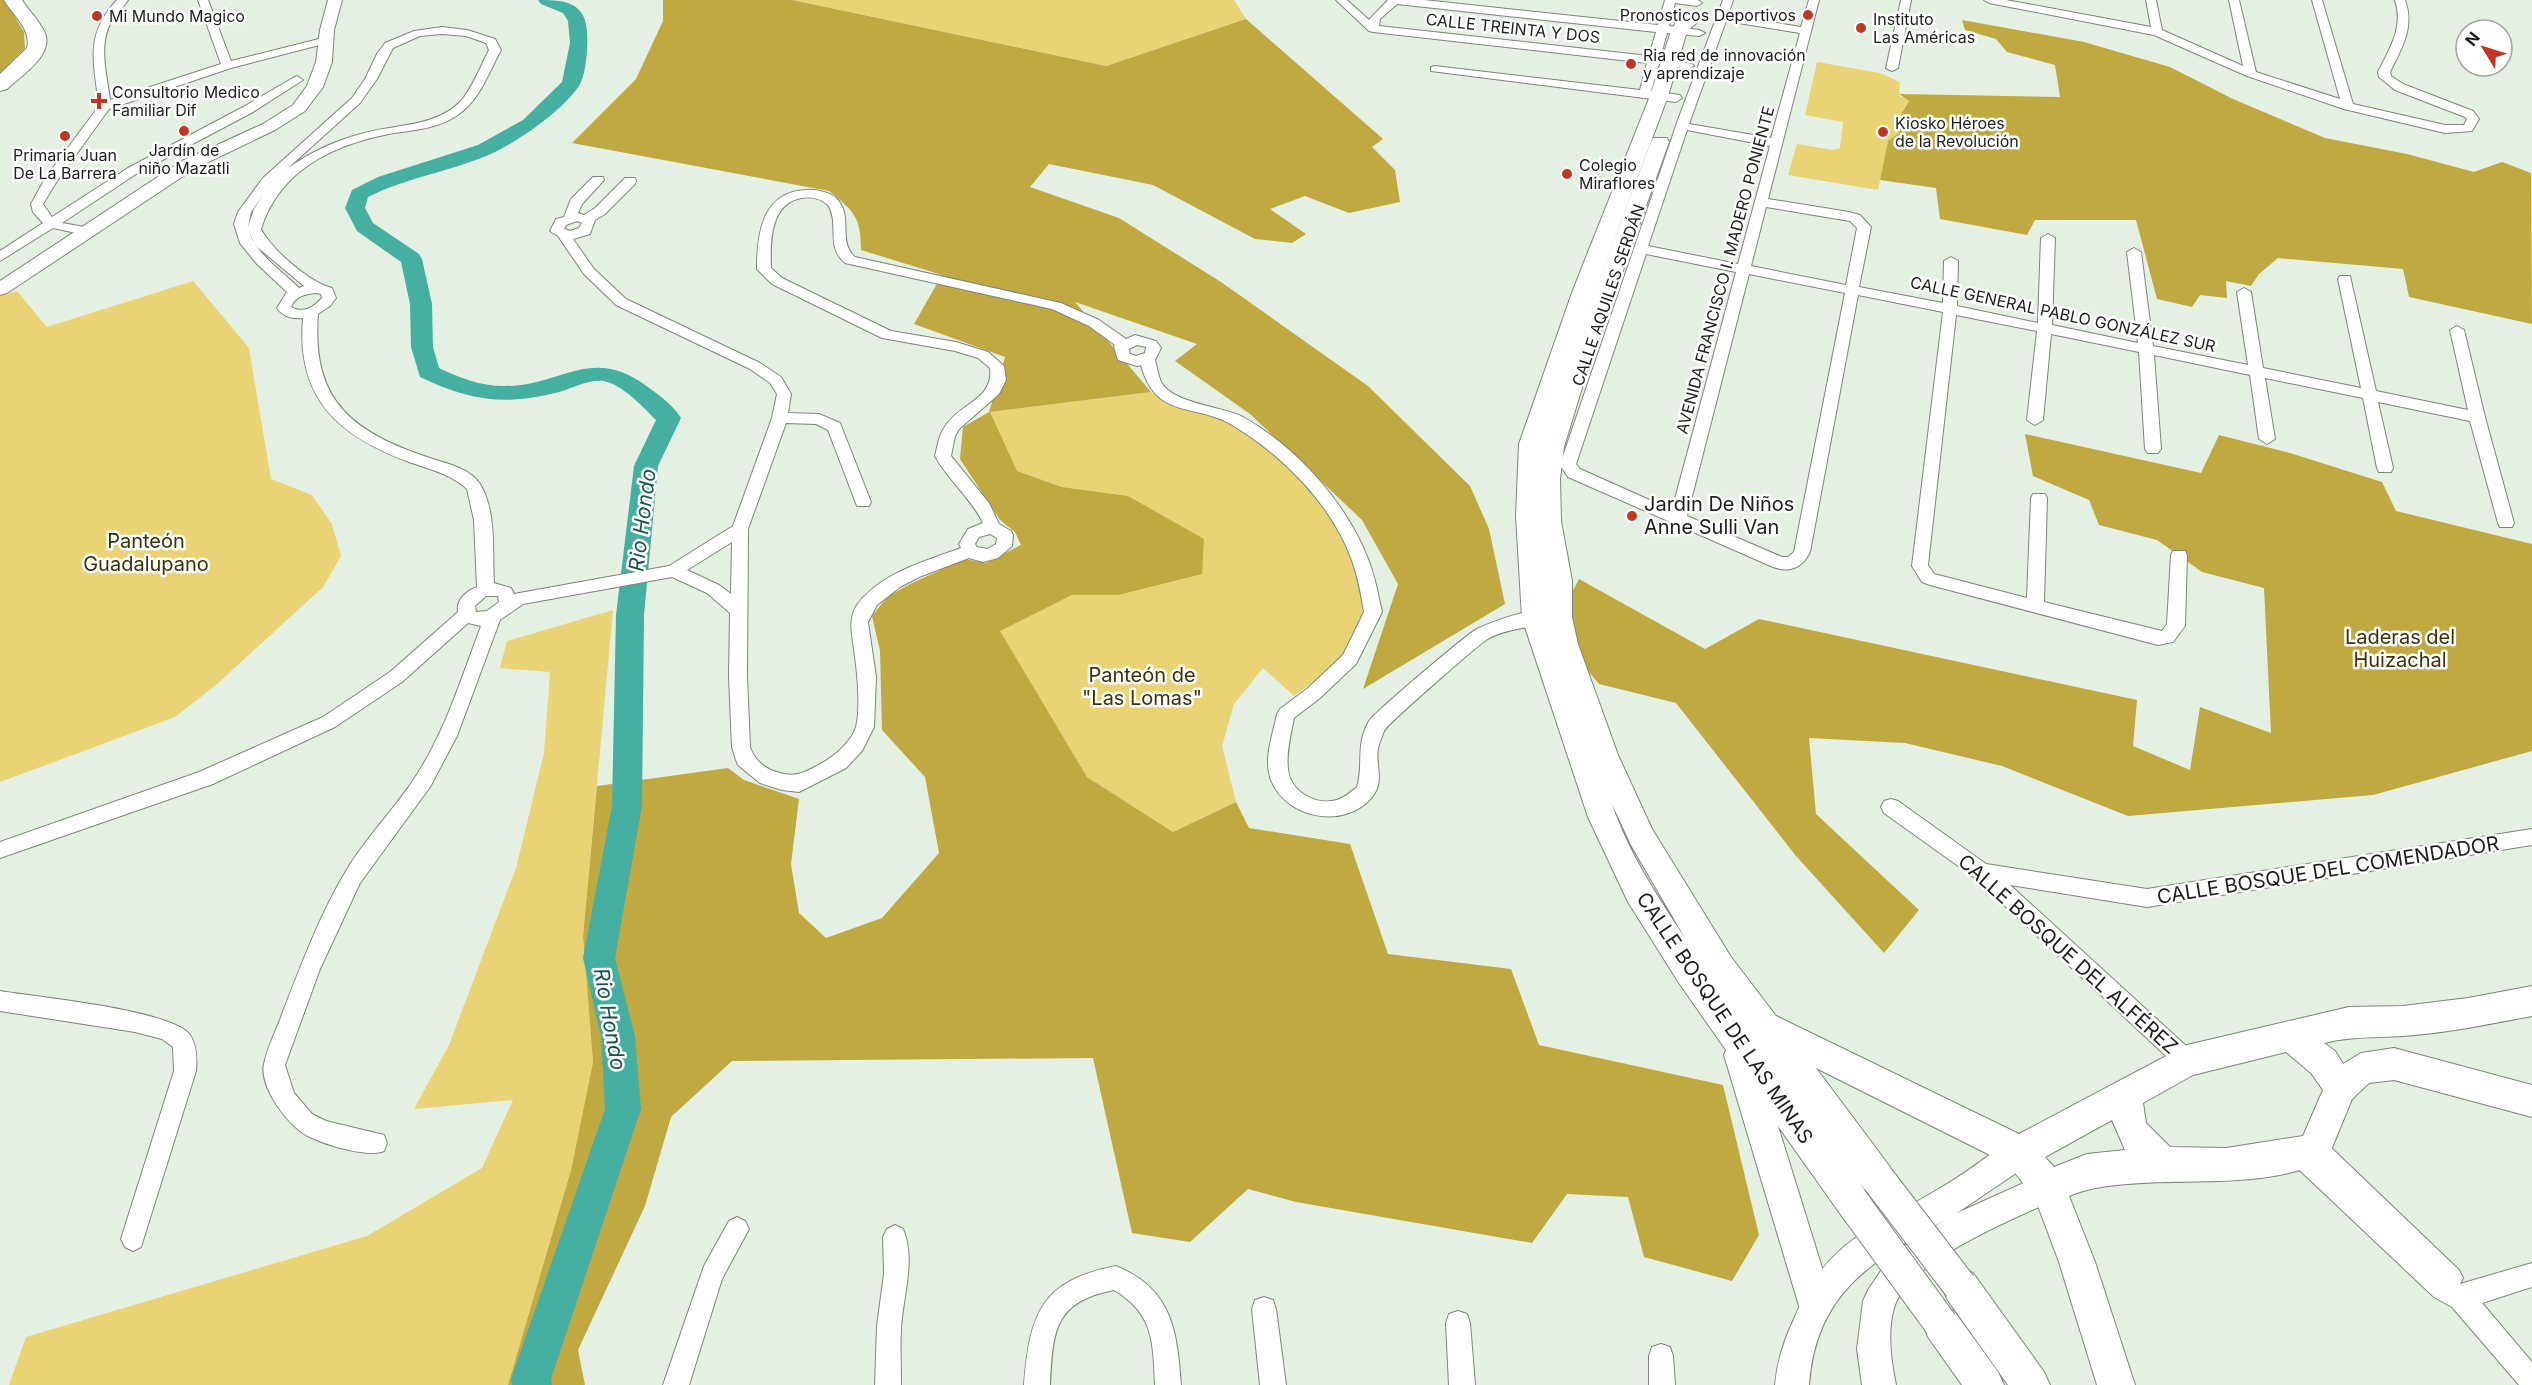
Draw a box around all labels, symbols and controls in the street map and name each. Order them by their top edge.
place label: Pronosticos Deportivos [1620,5,1796,25]
place label: Mi Mundo Magico [109,6,245,26]
marker: Pronosticos Deportivos [1801,8,1815,22]
marker: Mi Mundo Magico [90,9,104,23]
street label: CALLE TREINTA Y DOS [1425,9,1601,47]
place label: Instituto Las Américas [1873,9,1975,47]
north arrow [2454,18,2514,78]
marker: Instituto Las Américas [1854,21,1868,35]
text: N [2461,28,2484,50]
place label: Ria red de innovación y aprendizaje [1643,45,1806,83]
marker: Ria red de innovación y aprendizaje [1624,57,1638,71]
place label: Consultorio Medico Familiar Dif [112,82,260,120]
marker: Consultorio Medico Familiar Dif [90,92,108,110]
street label: AVENIDA FRANCISCO I. MADERO PONIENTE [1672,104,1778,436]
place label: Kiosko Héroes de la Revolución [1895,113,2019,151]
marker: Jardín de niño Mazatli [177,124,191,138]
marker: Kiosko Héroes de la Revolución [1876,125,1890,139]
marker: Primaria Juan De La Barrera [58,129,72,143]
place label: Jardín de niño Mazatli [138,140,230,178]
place label: Primaria Juan De La Barrera [13,145,117,183]
place label: Colegio Miraflores [1579,155,1655,193]
marker: Colegio Miraflores [1560,167,1574,181]
street label: CALLE AQUILES SERDÁN [1567,201,1649,389]
street label: CALLE GENERAL PABLO GONZÁLEZ SUR [1909,272,2217,356]
water label: Rio Hondo [623,467,661,573]
place label: Jardin De Niños Anne Sulli Van [1644,492,1794,539]
marker: Jardin De Niños Anne Sulli Van [1625,509,1639,523]
park label: Panteón Guadalupano [83,529,209,576]
park label: Laderas del Huizachal [2345,625,2455,672]
park label: Panteón de "Las Lomas" [1082,663,1202,710]
street label: CALLE BOSQUE DEL COMENDADOR [2155,831,2501,909]
street label: CALLE BOSQUE DEL ALFÉREZ [1953,848,2183,1059]
street label: CALLE BOSQUE DE LAS MINAS [1632,888,1818,1148]
water label: Rio Hondo [589,966,631,1072]

